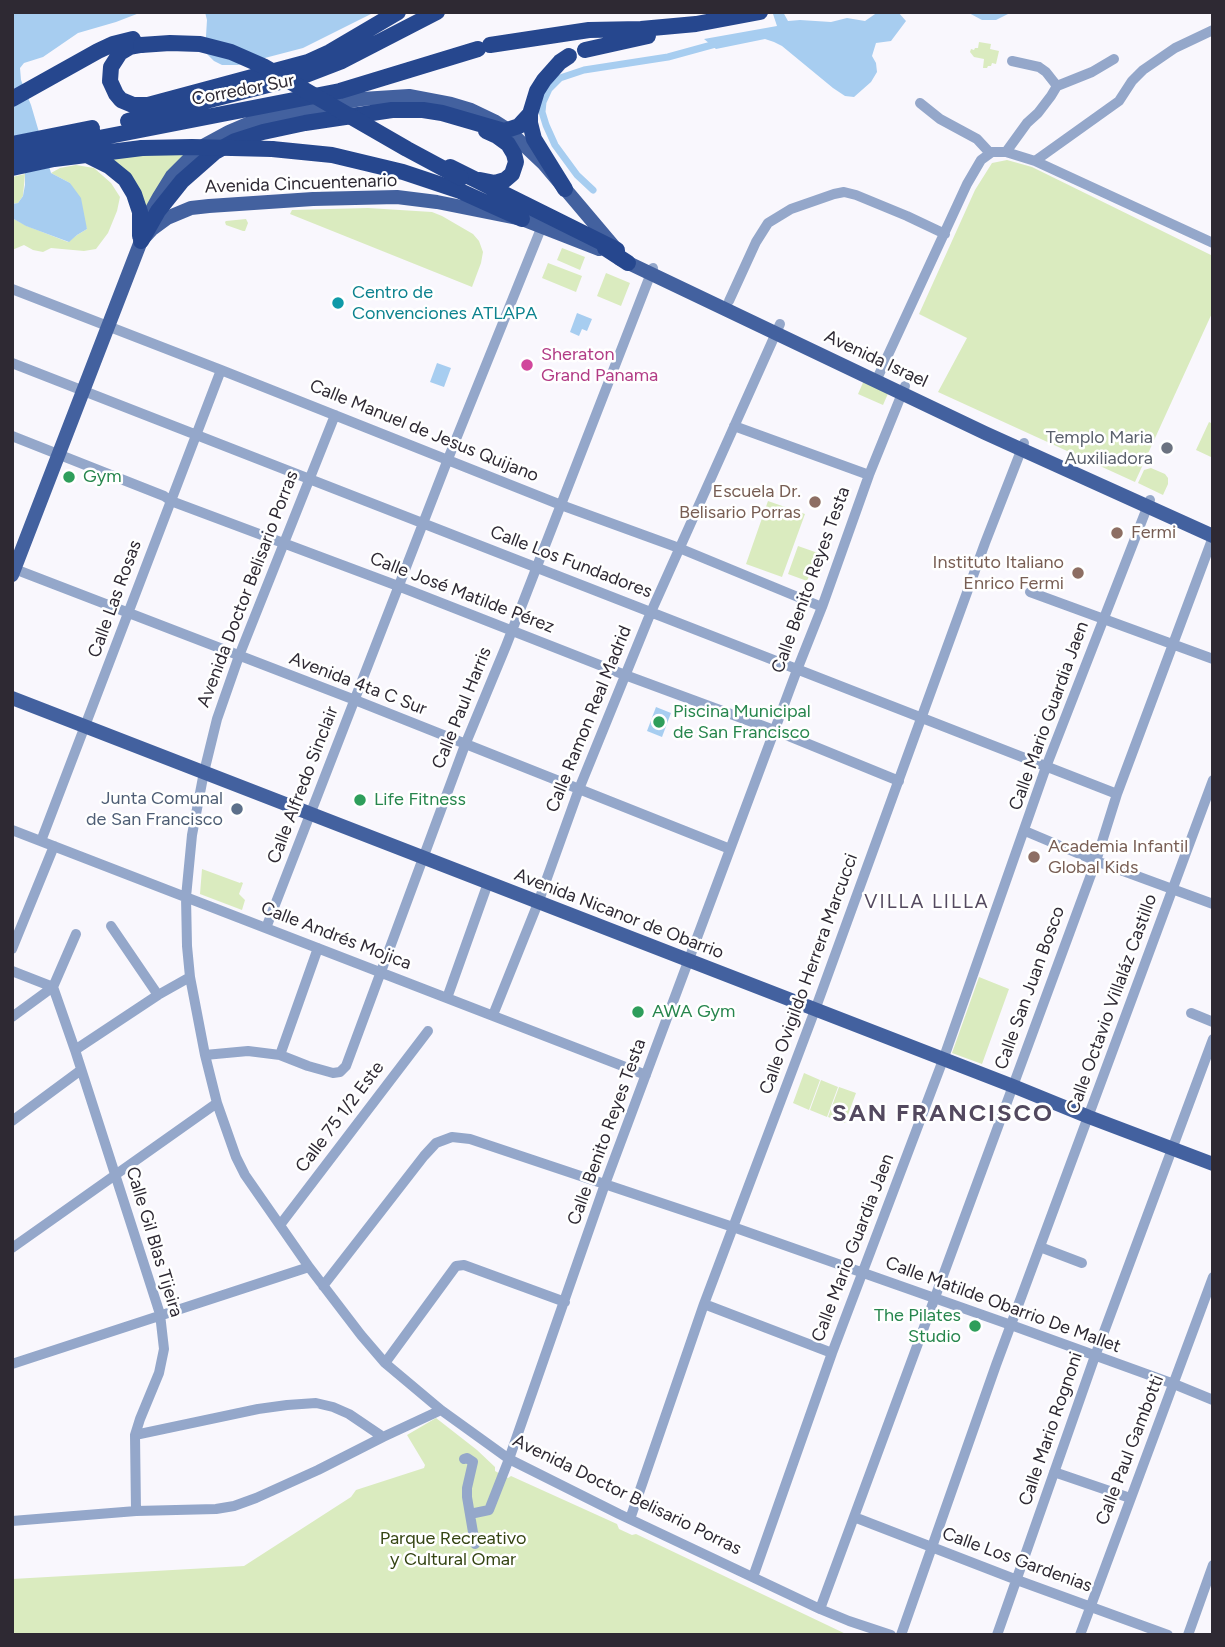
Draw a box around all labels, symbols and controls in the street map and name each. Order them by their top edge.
street label: Corredor Sur [190,69,296,111]
street label: Avenida Cincuentenario [204,170,398,198]
place label: Centro de Convenciones ATLAPA [352,282,537,324]
marker: Centro de Convenciones ATLAPA [330,295,346,311]
street label: Avenida Israel [821,326,931,392]
place label: Sheraton Grand Panama [541,344,658,386]
marker: Sheraton Grand Panama [519,357,535,373]
street label: Calle Manuel de Jesus Quijano [306,375,542,487]
place label: Templo Maria Auxiliadora [1046,427,1153,470]
marker: Templo Maria Auxiliadora [1159,440,1175,456]
place label: Gym [83,466,121,488]
street label: Avenida Doctor Belisario Porras [193,468,303,710]
marker: Gym [61,469,77,485]
place label: Escuela Dr. Belisario Porras [679,481,801,524]
street label: Calle Benito Reyes Testa [767,484,855,676]
marker: Escuela Dr. Belisario Porras [807,494,823,510]
street label: Calle Los Fundadores [487,521,655,603]
place label: Fermi [1131,522,1176,544]
marker: Fermi [1109,525,1125,541]
street label: Calle Las Rosas [84,537,146,661]
street label: Calle José Matilde Pérez [367,548,557,638]
place label: Instituto Italiano Enrico Fermi [933,552,1064,594]
marker: Instituto Italiano Enrico Fermi [1070,565,1086,581]
street label: Calle Mario Guardia Jaen [1005,619,1093,813]
street label: Calle Ramon Real Madrid [542,622,636,816]
street label: Calle Paul Harris [428,644,496,772]
street label: Avenida 4ta C Sur [286,648,430,720]
place label: Piscina Municipal de San Francisco [673,701,811,744]
street label: Calle Alfredo Sinclair [263,703,343,867]
marker: Piscina Municipal de San Francisco [651,714,667,730]
place label: Junta Comunal de San Francisco [86,788,223,830]
place label: Life Fitness [374,789,466,811]
marker: Life Fitness [352,792,368,808]
marker: Junta Comunal de San Francisco [229,801,245,817]
place label: Academia Infantil Global Kids [1048,836,1188,878]
marker: Academia Infantil Global Kids [1026,849,1042,865]
street label: Calle Ovigildo Herrera Marcucci [755,851,863,1097]
street label: Avenida Nicanor de Obarrio [511,864,727,964]
district label: VILLA LILLA [866,891,988,913]
street label: Calle Octavio Villaláz Castillo [1062,891,1162,1117]
street label: Calle Andrés Mojica [258,897,414,975]
street label: Calle San Juan Bosco [990,903,1070,1073]
place label: AWA Gym [652,1001,735,1023]
marker: AWA Gym [630,1004,646,1020]
street label: Calle Benito Reyes Testa [563,1036,651,1228]
street label: Calle 75 1/2 Este [291,1057,389,1177]
district label: SAN FRANCISCO [834,1100,1052,1128]
street label: Calle Mario Guardia Jaen [807,1151,899,1345]
street label: Calle Gil Blas Tijeira [121,1164,187,1320]
street label: Calle Matilde Obarrio De Mallet [882,1252,1124,1358]
place label: The Pilates Studio [874,1305,961,1348]
marker: The Pilates Studio [967,1318,983,1334]
street label: Calle Mario Rognoni [1015,1349,1087,1509]
street label: Calle Paul Gambotti [1091,1372,1169,1528]
street label: Avenida Doctor Belisario Porras [509,1430,745,1560]
street label: Calle Los Gardenias [939,1523,1095,1597]
park label: Parque Recreativo y Cultural Omar [380,1528,526,1570]

